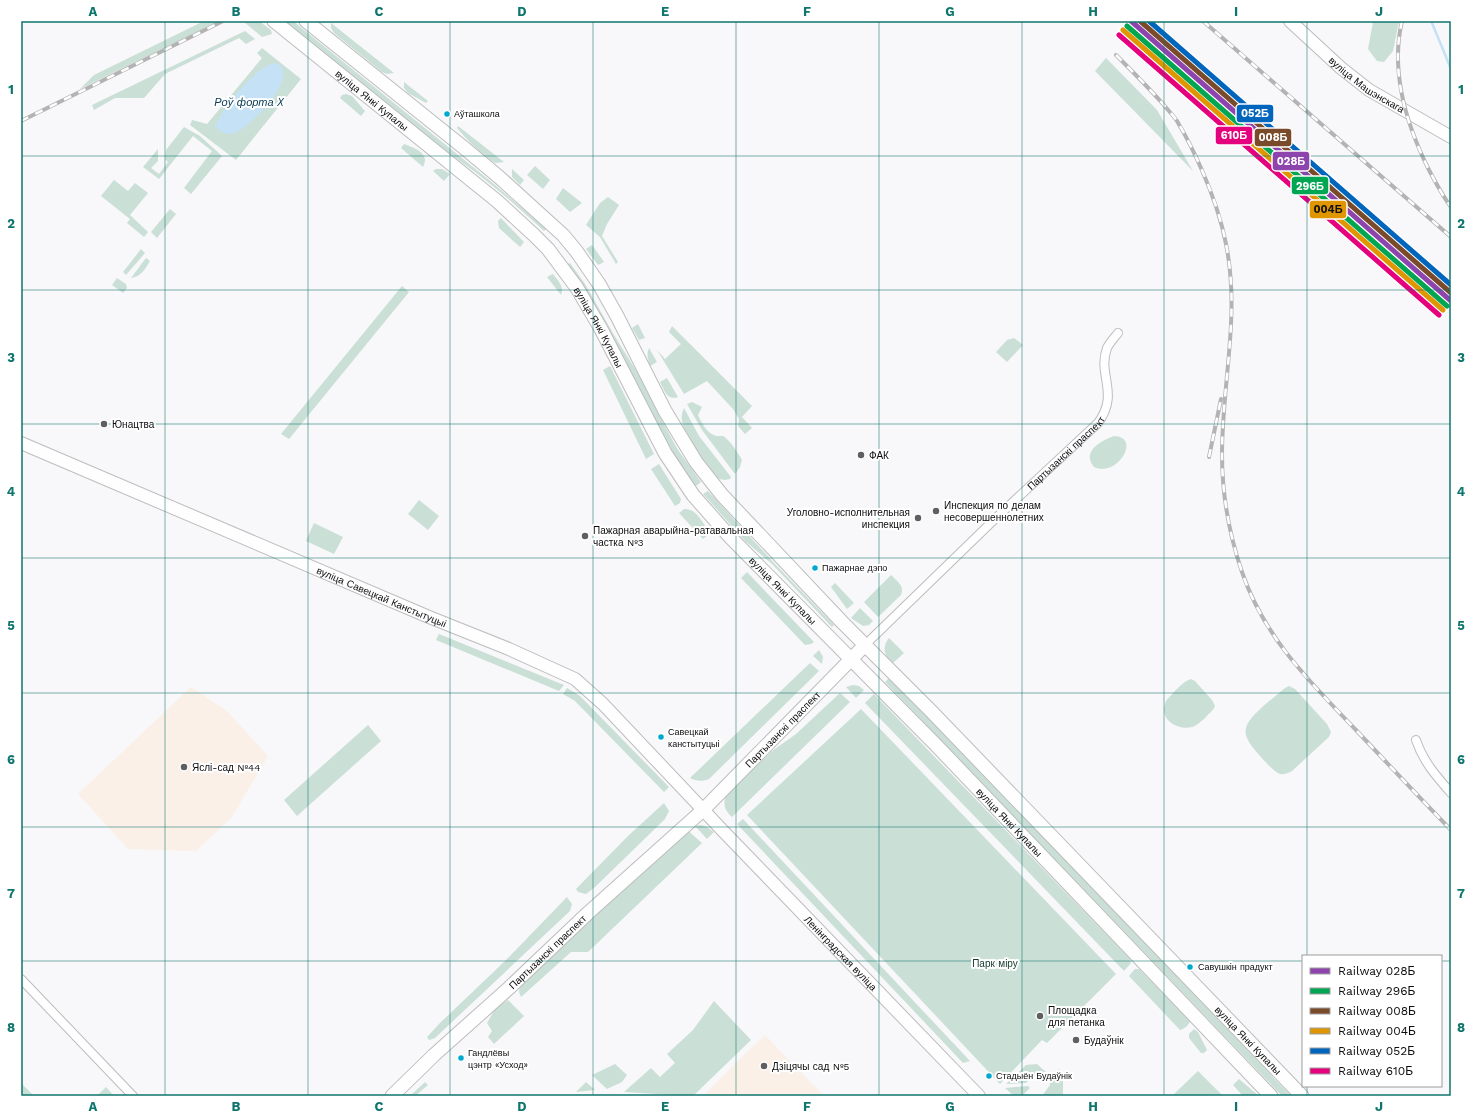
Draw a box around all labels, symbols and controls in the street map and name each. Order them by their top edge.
text: A [89,4,98,19]
text: B [232,4,241,19]
text: C [375,4,384,19]
text: D [517,4,527,19]
text: E [661,4,669,19]
text: F [803,4,811,19]
text: G [945,4,955,19]
text: H [1088,4,1098,19]
text: I [1234,4,1238,19]
text: J [1375,4,1383,19]
street label: вуліца Машэнскага [1327,54,1407,115]
street label: вуліца Янкі Купалы [333,67,411,133]
text: 1 [8,82,14,97]
text: 1 [1458,82,1464,97]
water label: Роў форта X [214,96,285,109]
line badge: 052Б [1236,104,1274,123]
text: 052Б [1241,107,1269,120]
marker: Аўташкола [442,109,452,119]
place label: Аўташкола [454,109,500,119]
line badge: 610Б [1215,126,1253,145]
line badge: 008Б [1254,128,1292,147]
text: 610Б [1221,129,1247,142]
text: 008Б [1259,131,1288,144]
line badge: 028Б [1272,151,1310,171]
text: 028Б [1277,155,1305,168]
line badge: 296Б [1291,176,1329,195]
text: 296Б [1296,180,1324,193]
line badge: 004Б [1309,200,1347,219]
text: 004Б [1313,203,1343,216]
text: 2 [7,216,15,231]
text: 2 [1457,216,1465,231]
street label: вуліца Янкі Купалы [572,285,625,369]
text: 3 [7,350,15,365]
text: 3 [1457,350,1465,365]
street label: Партызанскі праспект [1025,414,1107,492]
marker: Юнацтва [99,419,109,429]
place label: Юнацтва [112,419,155,430]
marker: ФАК [856,450,866,460]
place label: ФАК [869,450,889,461]
text: 4 [7,484,16,499]
text: 4 [1457,484,1466,499]
place label: Инспекция по делам несовершеннолетних [944,500,1044,523]
marker: Инспекция по делам несовершеннолетних [931,506,941,516]
place label: Уголовно-исполнительная инспекция [787,507,910,530]
marker: Уголовно-исполнительная инспекция [913,513,923,523]
place label: Пажарная аварыйна-ратавальная частка №3 [593,525,754,548]
marker: Пажарная аварыйна-ратавальная частка №3 [580,531,590,541]
street label: вуліца Янкі Купалы [747,555,819,626]
marker: Пажарнае дэпо [810,563,820,573]
place label: Пажарнае дэпо [822,563,887,573]
street label: вуліца Савецкай Канстытуцыі [315,564,448,629]
text: 5 [7,618,15,633]
text: 5 [1457,618,1465,633]
street label: Партызанскі праспект [743,688,822,769]
place label: Савецкай канстытуцыі [668,727,720,749]
marker: Савецкай канстытуцыі [656,732,666,742]
text: 6 [7,752,15,767]
text: 6 [1457,752,1465,767]
marker: Яслі-сад №44 [179,762,189,772]
place label: Яслі-сад №44 [192,762,260,773]
street label: вуліца Янкі Купалы [974,786,1045,859]
text: 7 [7,886,15,901]
text: 7 [1457,886,1465,901]
street label: Партызанскі праспект [506,912,588,991]
street label: Ленінградская вуліца [802,913,880,993]
legend [1302,955,1442,1087]
park label: Парк міру [972,958,1018,969]
marker: Савушкін прадукт [1185,962,1195,972]
place label: Савушкін прадукт [1198,962,1273,972]
text: Railway 028Б [1338,964,1416,978]
text: Railway 296Б [1338,984,1415,998]
street label: вуліца Янкі Купалы [1213,1004,1284,1077]
text: Railway 008Б [1338,1004,1416,1018]
place label: Площадка для петанка [1048,1005,1105,1028]
marker: Площадка для петанка [1035,1011,1045,1021]
text: 8 [7,1020,15,1035]
text: 8 [1457,1020,1465,1035]
text: Railway 004Б [1338,1024,1416,1038]
marker: Будаўнік [1071,1035,1081,1045]
place label: Будаўнік [1084,1035,1124,1046]
text: Railway 052Б [1338,1044,1415,1058]
place label: Гандлёвы цэнтр «Усход» [468,1048,528,1070]
marker: Гандлёвы цэнтр «Усход» [456,1053,466,1063]
marker: Дзіцячы сад №5 [759,1061,769,1071]
place label: Дзіцячы сад №5 [772,1061,850,1072]
text: Railway 610Б [1338,1064,1413,1078]
marker: Стадыён Будаўнік [984,1071,994,1081]
place label: Стадыён Будаўнік [996,1071,1072,1081]
text: A [89,1099,98,1114]
text: B [232,1099,241,1114]
text: C [375,1099,384,1114]
text: D [517,1099,527,1114]
text: E [661,1099,669,1114]
text: F [803,1099,811,1114]
text: G [945,1099,955,1114]
text: H [1088,1099,1098,1114]
text: I [1234,1099,1238,1114]
text: J [1375,1099,1383,1114]

